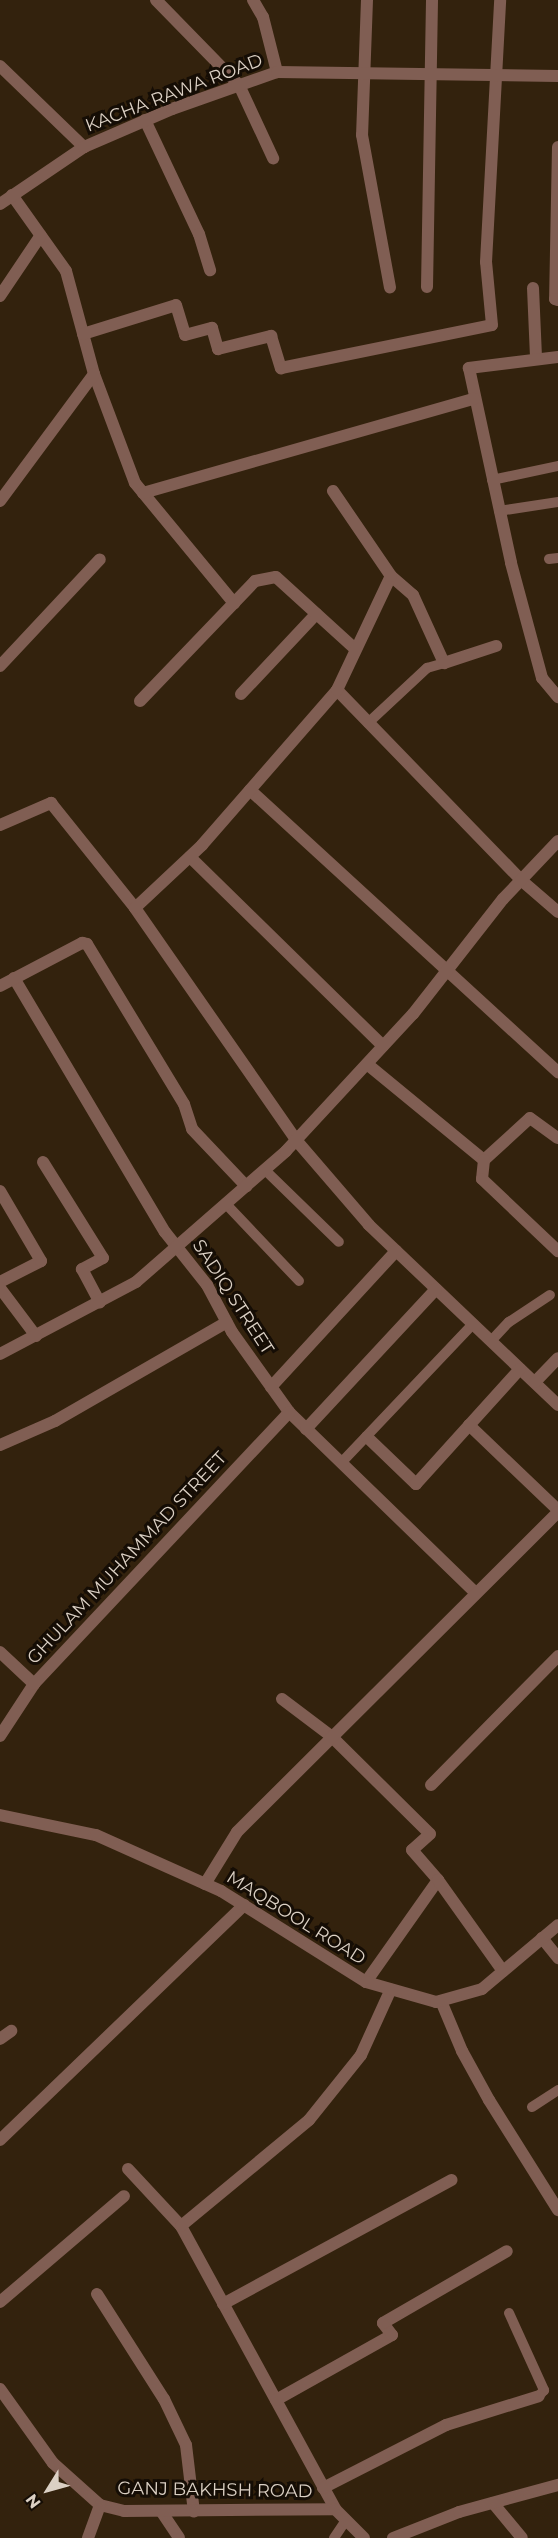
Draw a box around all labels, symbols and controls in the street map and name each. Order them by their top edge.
street label: KACHA RAWA ROAD [82,49,266,137]
street label: SADIQ STREET [188,1235,278,1359]
street label: GHULAM MUHAMMAD STREET [23,1447,231,1669]
street label: MAQBOOL ROAD [223,1866,369,1970]
north arrow [18,2460,78,2520]
street label: GANJ BAKHSH ROAD [117,2477,313,2503]
text: N [22,2490,45,2512]

